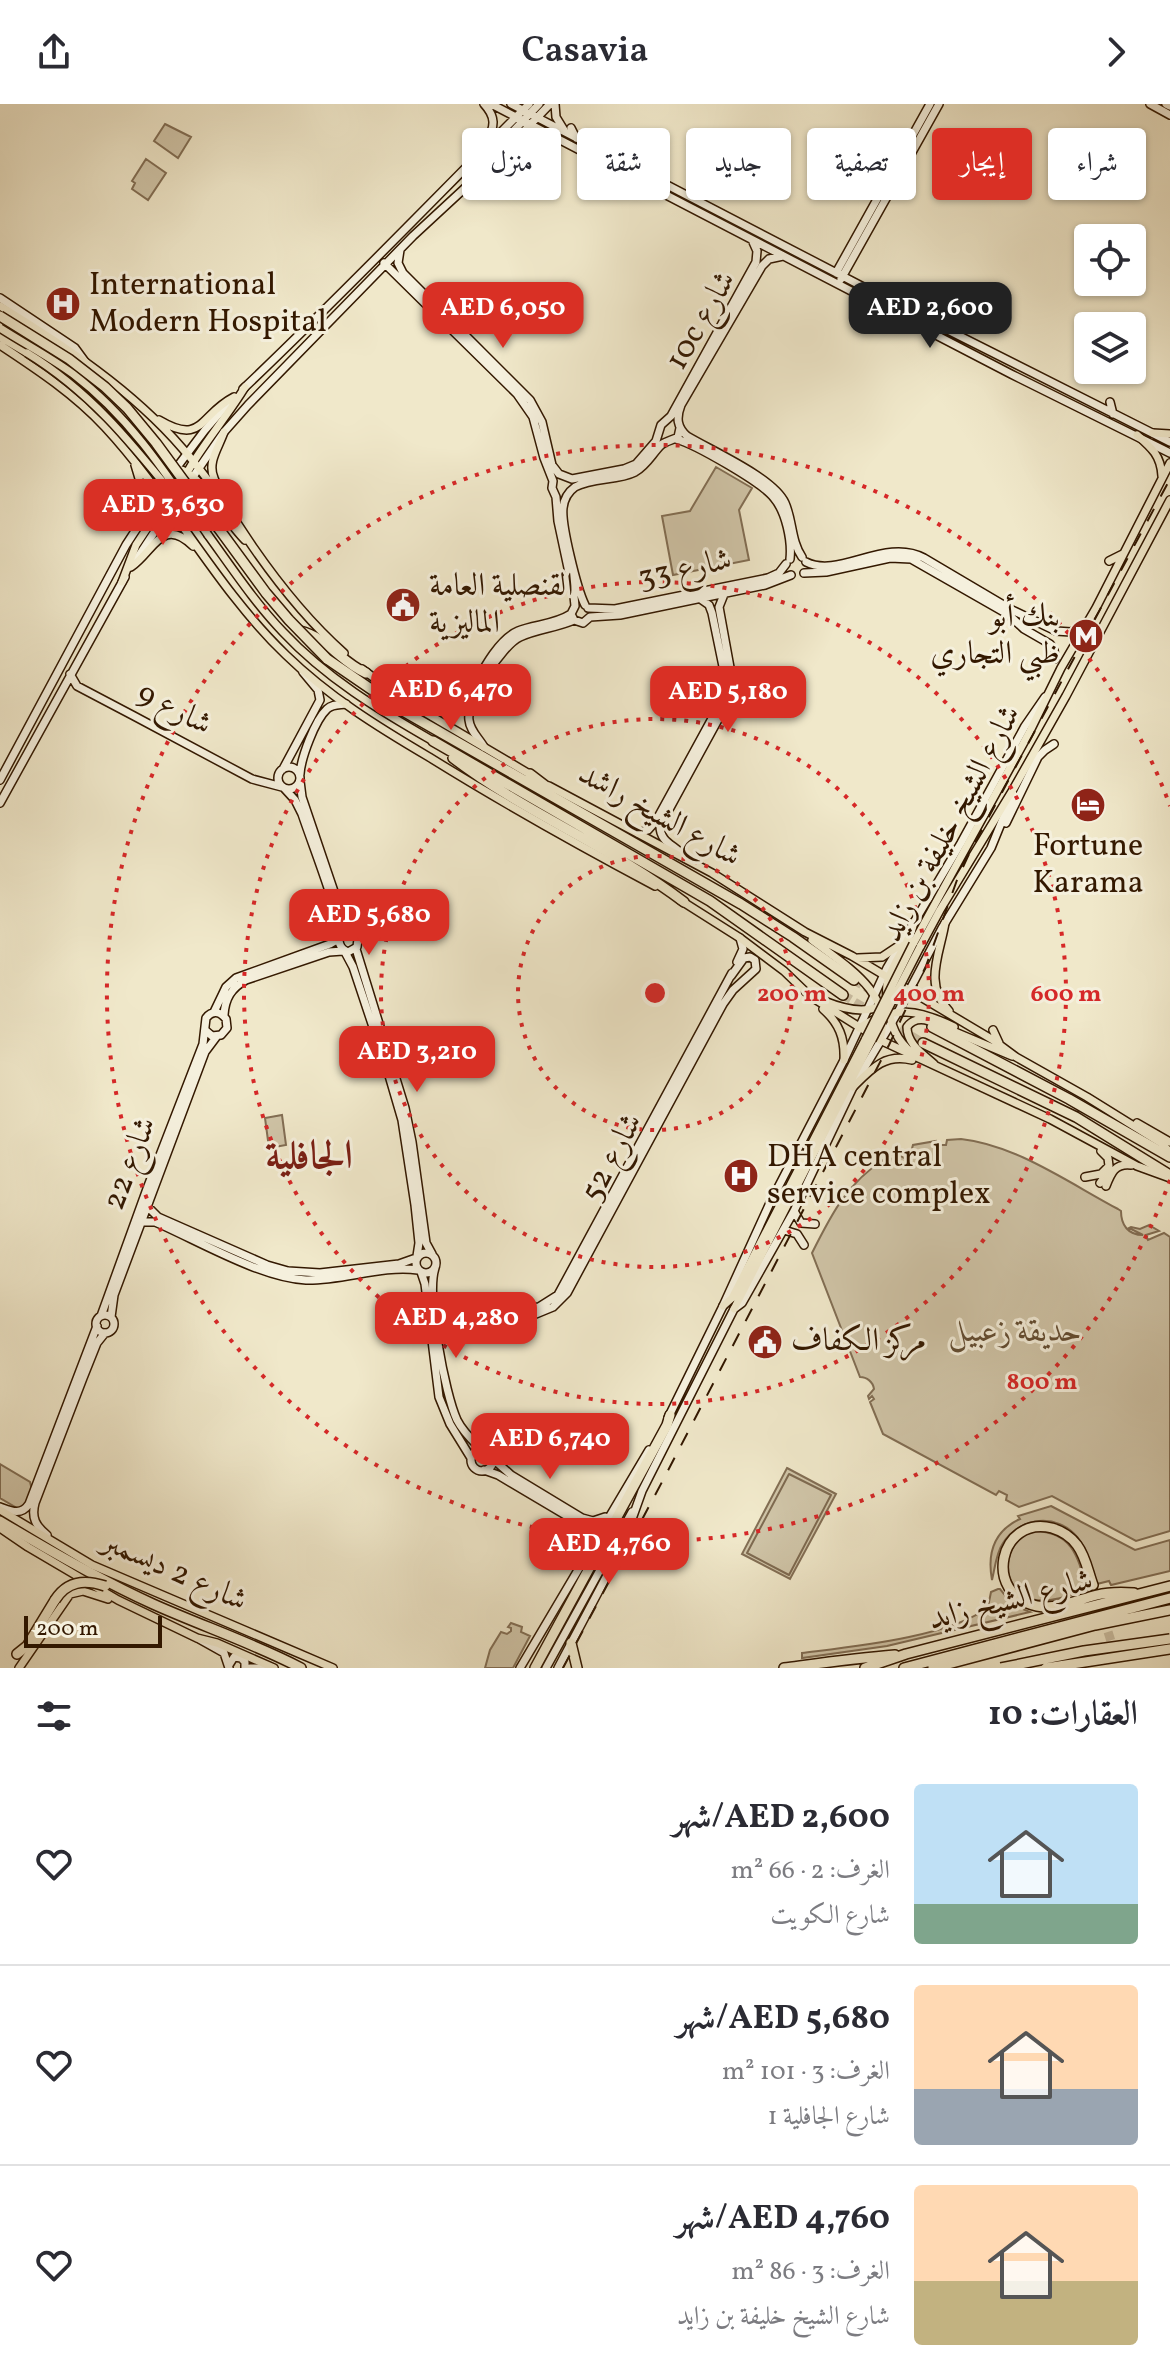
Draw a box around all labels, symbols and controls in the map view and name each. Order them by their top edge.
text: Casavia [522,27,648,77]
icon: share [32,30,76,74]
icon: forward [1094,30,1138,74]
chip: منزل [462,128,561,200]
chip: شقة [577,128,670,200]
chip: جديد [686,128,791,200]
chip: تصفية [807,128,916,200]
chip: إيجار [932,128,1032,200]
chip: شراء [1048,128,1146,200]
map controls [1074,224,1146,384]
button: locate [1074,224,1146,296]
street label: 10c شارع [656,263,750,380]
place label: International Modern Hospital [89,264,327,345]
pin: AED 6,050 [411,282,595,350]
pin: AED 2,600 [838,282,1022,350]
hospital icon: International Modern Hospital [44,285,82,323]
text: AED 6,050 [441,290,566,326]
text: AED 2,600 [867,290,993,326]
button: layers [1074,312,1146,384]
pin: AED 3,630 [71,479,255,547]
text: AED 3,630 [102,487,224,523]
street label: شارع 33 [634,539,736,603]
place label: القنصلية العامة الماليزية [429,565,573,646]
public building icon: القنصلية العامة الماليزية [384,586,422,624]
place label: بنك أبو ظبي التجاري [930,593,1060,682]
metro station icon: بنك أبو ظبي التجاري [1067,617,1105,655]
pin: AED 6,470 [359,664,543,732]
pin: AED 5,180 [636,666,820,734]
text: AED 6,470 [389,672,513,708]
street label: شارع 9 [128,673,219,749]
text: AED 5,180 [668,674,788,710]
street label: شارع الشيخ خليفة بن زايد [871,698,1036,952]
street label: شارع الشيخ راشد [568,753,749,882]
hotel icon: Fortune Karama [1069,786,1107,824]
place label: Fortune Karama [1032,825,1144,906]
pin: AED 5,680 [277,889,461,957]
text: AED 5,680 [307,897,431,933]
text: 200 m [757,978,827,1012]
text: 400 m [893,978,965,1012]
text: 600 m [1031,978,1101,1012]
centre of rings [641,979,669,1007]
pin: AED 3,210 [325,1026,509,1094]
text: AED 3,210 [357,1034,477,1070]
street label: شارع 52 [571,1106,656,1211]
street label: شارع 22 [93,1111,171,1218]
district label: الجافلية [265,1130,353,1186]
place label: DHA central service complex [767,1136,991,1217]
hospital icon: DHA central service complex [722,1157,760,1195]
pin: AED 4,280 [364,1292,548,1360]
text: AED 4,280 [393,1300,519,1336]
park label: حديقة زعبيل [948,1311,1082,1355]
place label: مركز الكفاف [791,1320,926,1364]
public building icon: مركز الكفاف [746,1323,784,1361]
text: 800 m [1007,1366,1077,1400]
pin: AED 6,740 [458,1413,642,1481]
text: AED 6,740 [489,1421,611,1457]
pin: AED 4,760 [517,1518,701,1586]
street label: شارع 2 ديسمبر [91,1519,254,1625]
text: AED 4,760 [547,1526,671,1562]
street label: شارع الشيخ زايد [924,1559,1098,1646]
scale bar [24,1612,162,1648]
text: 200 m [36,1614,98,1645]
text: العقارات: 10 [988,1692,1138,1739]
icon: filters [32,1694,76,1738]
text: AED 2,600/شهر [672,1795,890,1842]
icon: home [978,1816,1074,1912]
icon: heart [32,1842,76,1886]
text: الغرف: 2 · 66 m² [731,1853,890,1889]
text: شارع الكويت [771,1898,890,1934]
text: AED 5,680/شهر [676,1996,890,2043]
icon: home [978,2017,1074,2113]
icon: heart [32,2043,76,2087]
text: الغرف: 3 · 101 m² [722,2054,890,2090]
text: شارع الجافلية 1 [767,2099,890,2135]
text: AED 4,760/شهر [676,2196,890,2243]
icon: home [978,2217,1074,2313]
icon: heart [32,2243,76,2287]
text: الغرف: 3 · 86 m² [731,2254,890,2290]
text: شارع الشيخ خليفة بن زايد [677,2299,890,2335]

